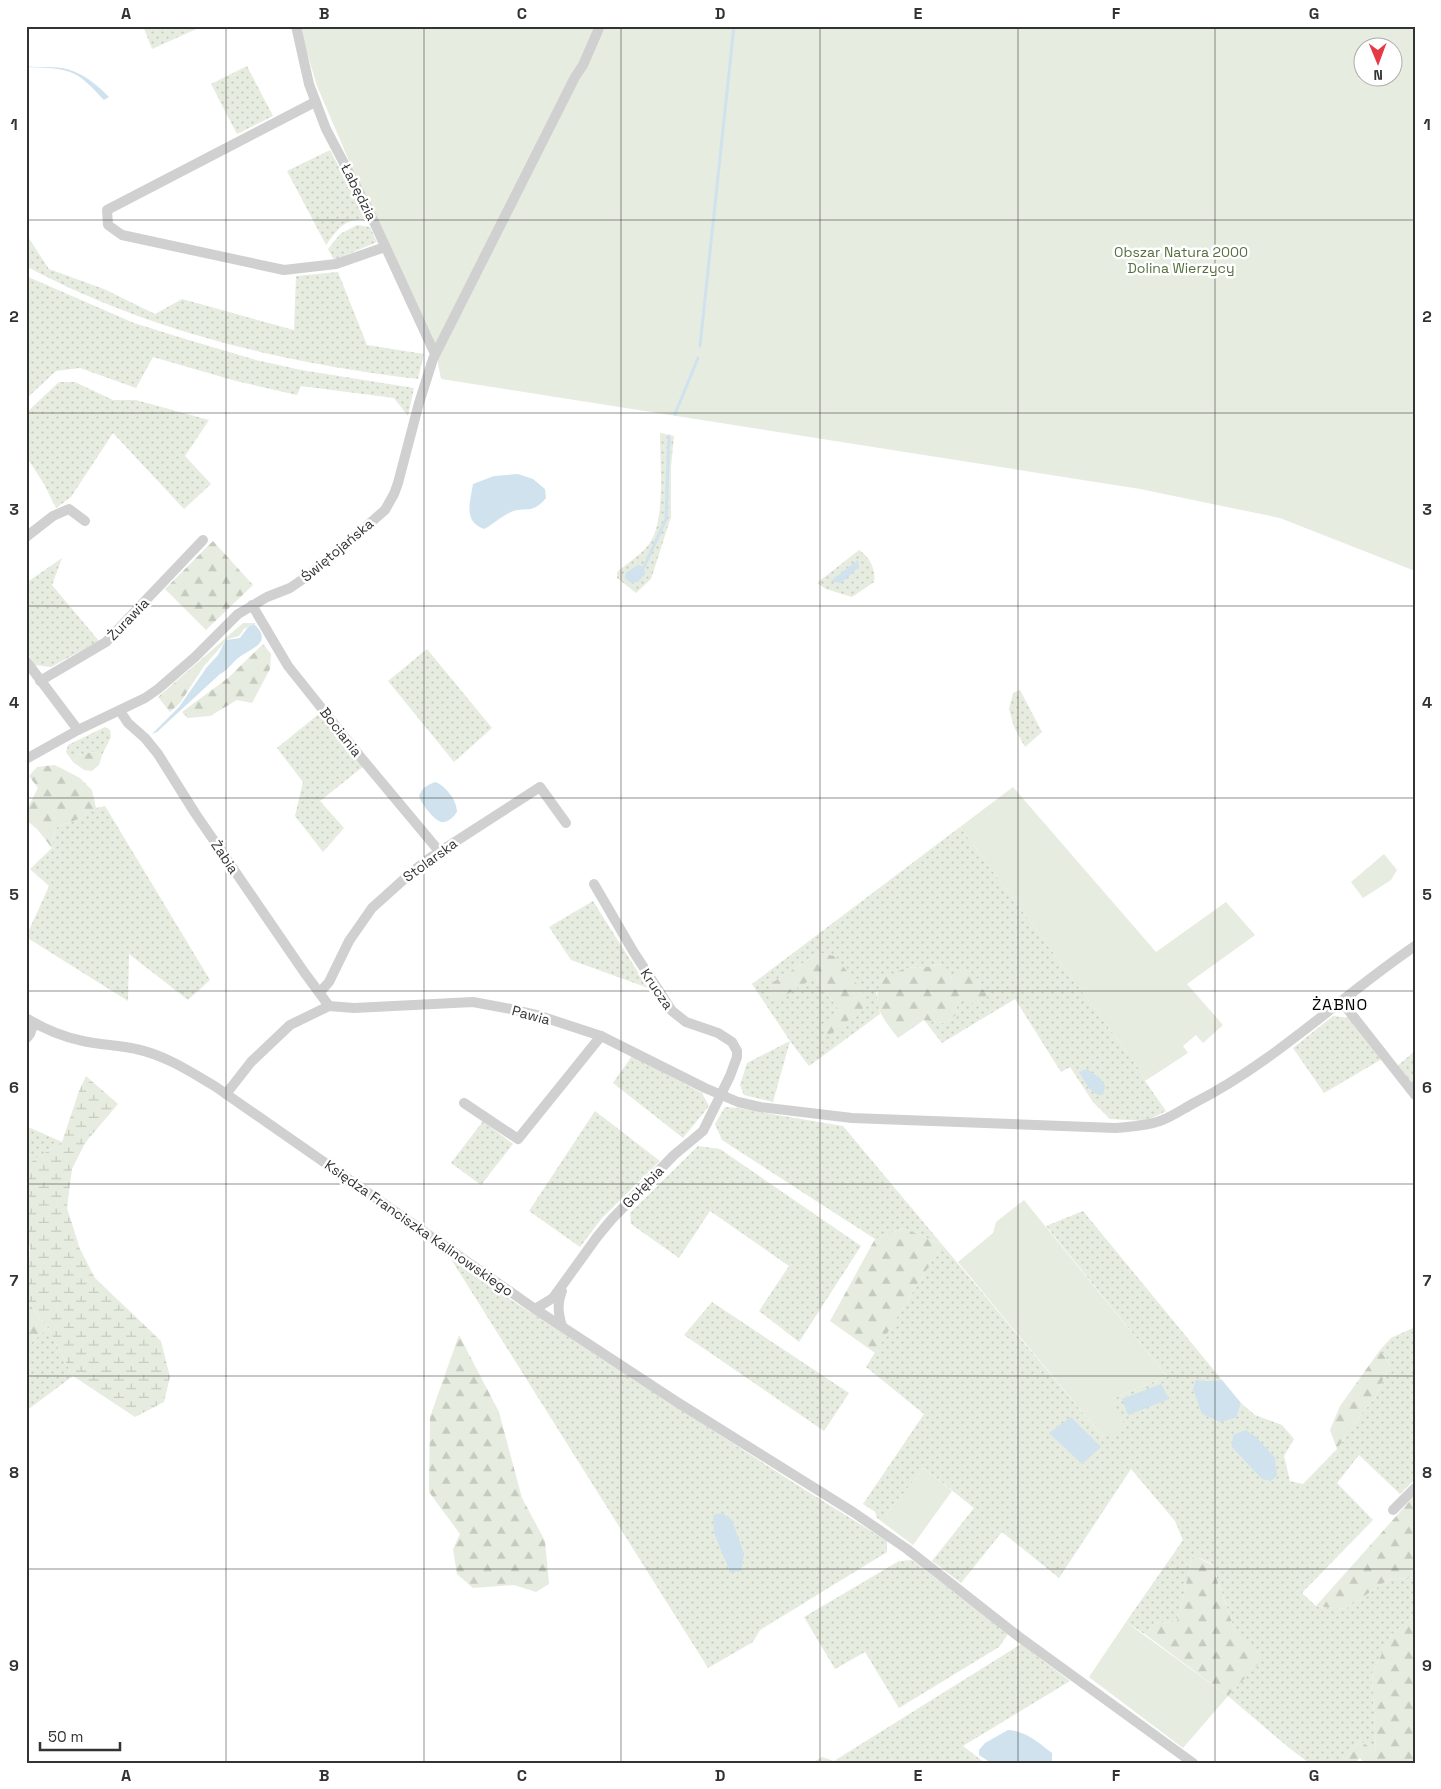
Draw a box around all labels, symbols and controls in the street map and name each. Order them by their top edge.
text: A [121,3,131,24]
text: B [319,3,329,24]
text: C [517,3,527,24]
text: D [715,3,725,24]
text: E [914,3,923,24]
text: F [1112,3,1121,24]
text: G [1309,3,1319,24]
north arrow [1354,38,1404,88]
text: N [1373,66,1383,84]
text: 1 [10,114,18,135]
text: 1 [1423,114,1431,135]
street label: Łabędzia [337,160,381,224]
park label: Obszar Natura 2000 Dolina Wierzycy [1114,243,1248,277]
text: 2 [9,306,19,327]
text: 2 [1422,306,1432,327]
text: 3 [9,499,19,520]
text: 3 [1422,499,1432,520]
street label: Świętojańska [297,515,377,585]
street label: Żurawia [103,594,153,644]
text: 4 [9,692,19,713]
text: 4 [1422,692,1432,713]
street label: Bociania [316,704,366,760]
street label: Stolarska [399,834,461,886]
street label: Żabia [207,837,243,877]
text: 5 [9,884,19,905]
text: 5 [1422,884,1432,905]
street label: Krucza [637,965,677,1013]
district label: ŻABNO [1312,994,1368,1015]
street label: Pawia [510,1001,552,1029]
text: 6 [9,1077,19,1098]
text: 6 [1422,1077,1432,1098]
street label: Księdza Franciszka Kalinowskiego [321,1156,517,1300]
street label: Gołębia [619,1162,667,1212]
text: 7 [10,1270,19,1291]
text: 7 [1423,1270,1432,1291]
text: 8 [9,1462,19,1483]
text: 8 [1422,1462,1432,1483]
text: 9 [9,1655,19,1676]
text: 9 [1422,1655,1432,1676]
scale bar [40,1719,120,1751]
text: 50 m [48,1727,83,1746]
text: A [121,1765,131,1786]
text: B [319,1765,329,1786]
text: C [517,1765,527,1786]
text: D [715,1765,725,1786]
text: E [914,1765,923,1786]
text: F [1112,1765,1121,1786]
text: G [1309,1765,1319,1786]

